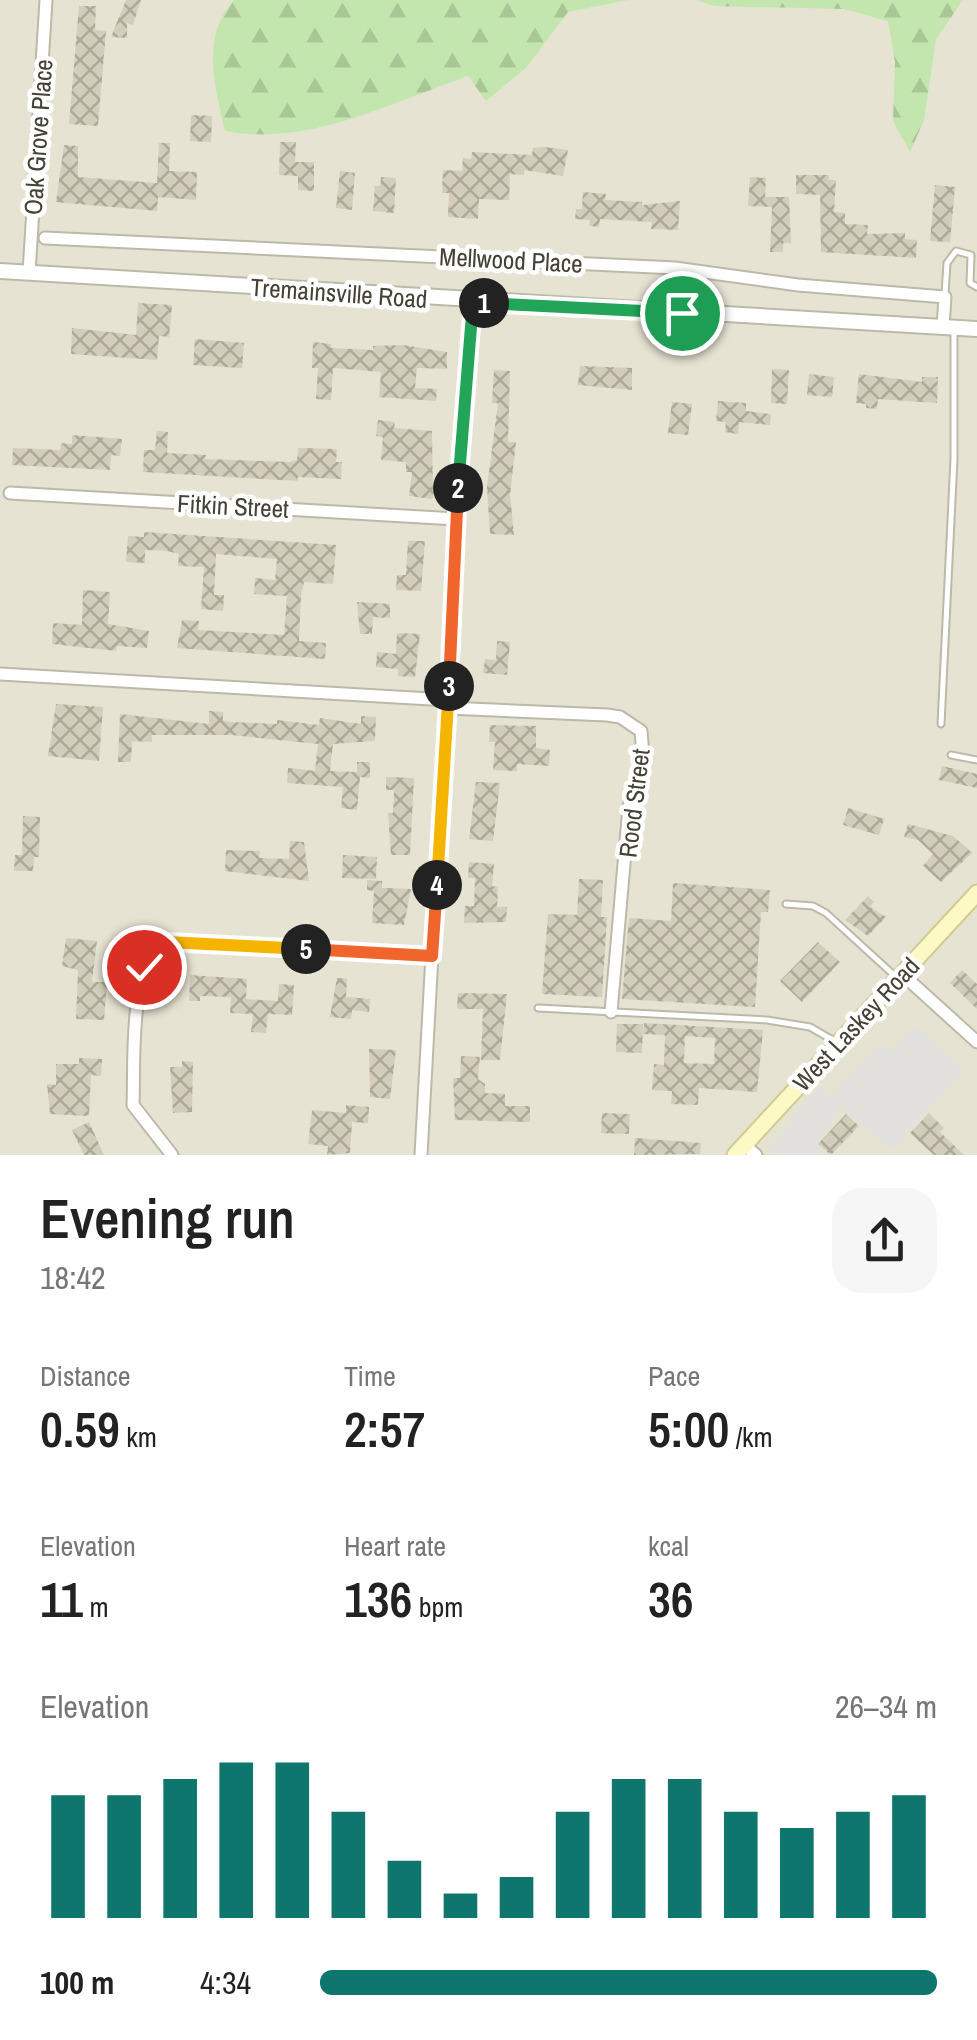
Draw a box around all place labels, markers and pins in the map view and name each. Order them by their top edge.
pin [640,271,725,356]
pin: 1 [459,278,509,328]
pin: 2 [433,463,483,513]
pin: 3 [424,661,474,711]
pin: 4 [412,860,462,910]
pin: 5 [281,924,331,974]
pin [102,925,187,1010]

